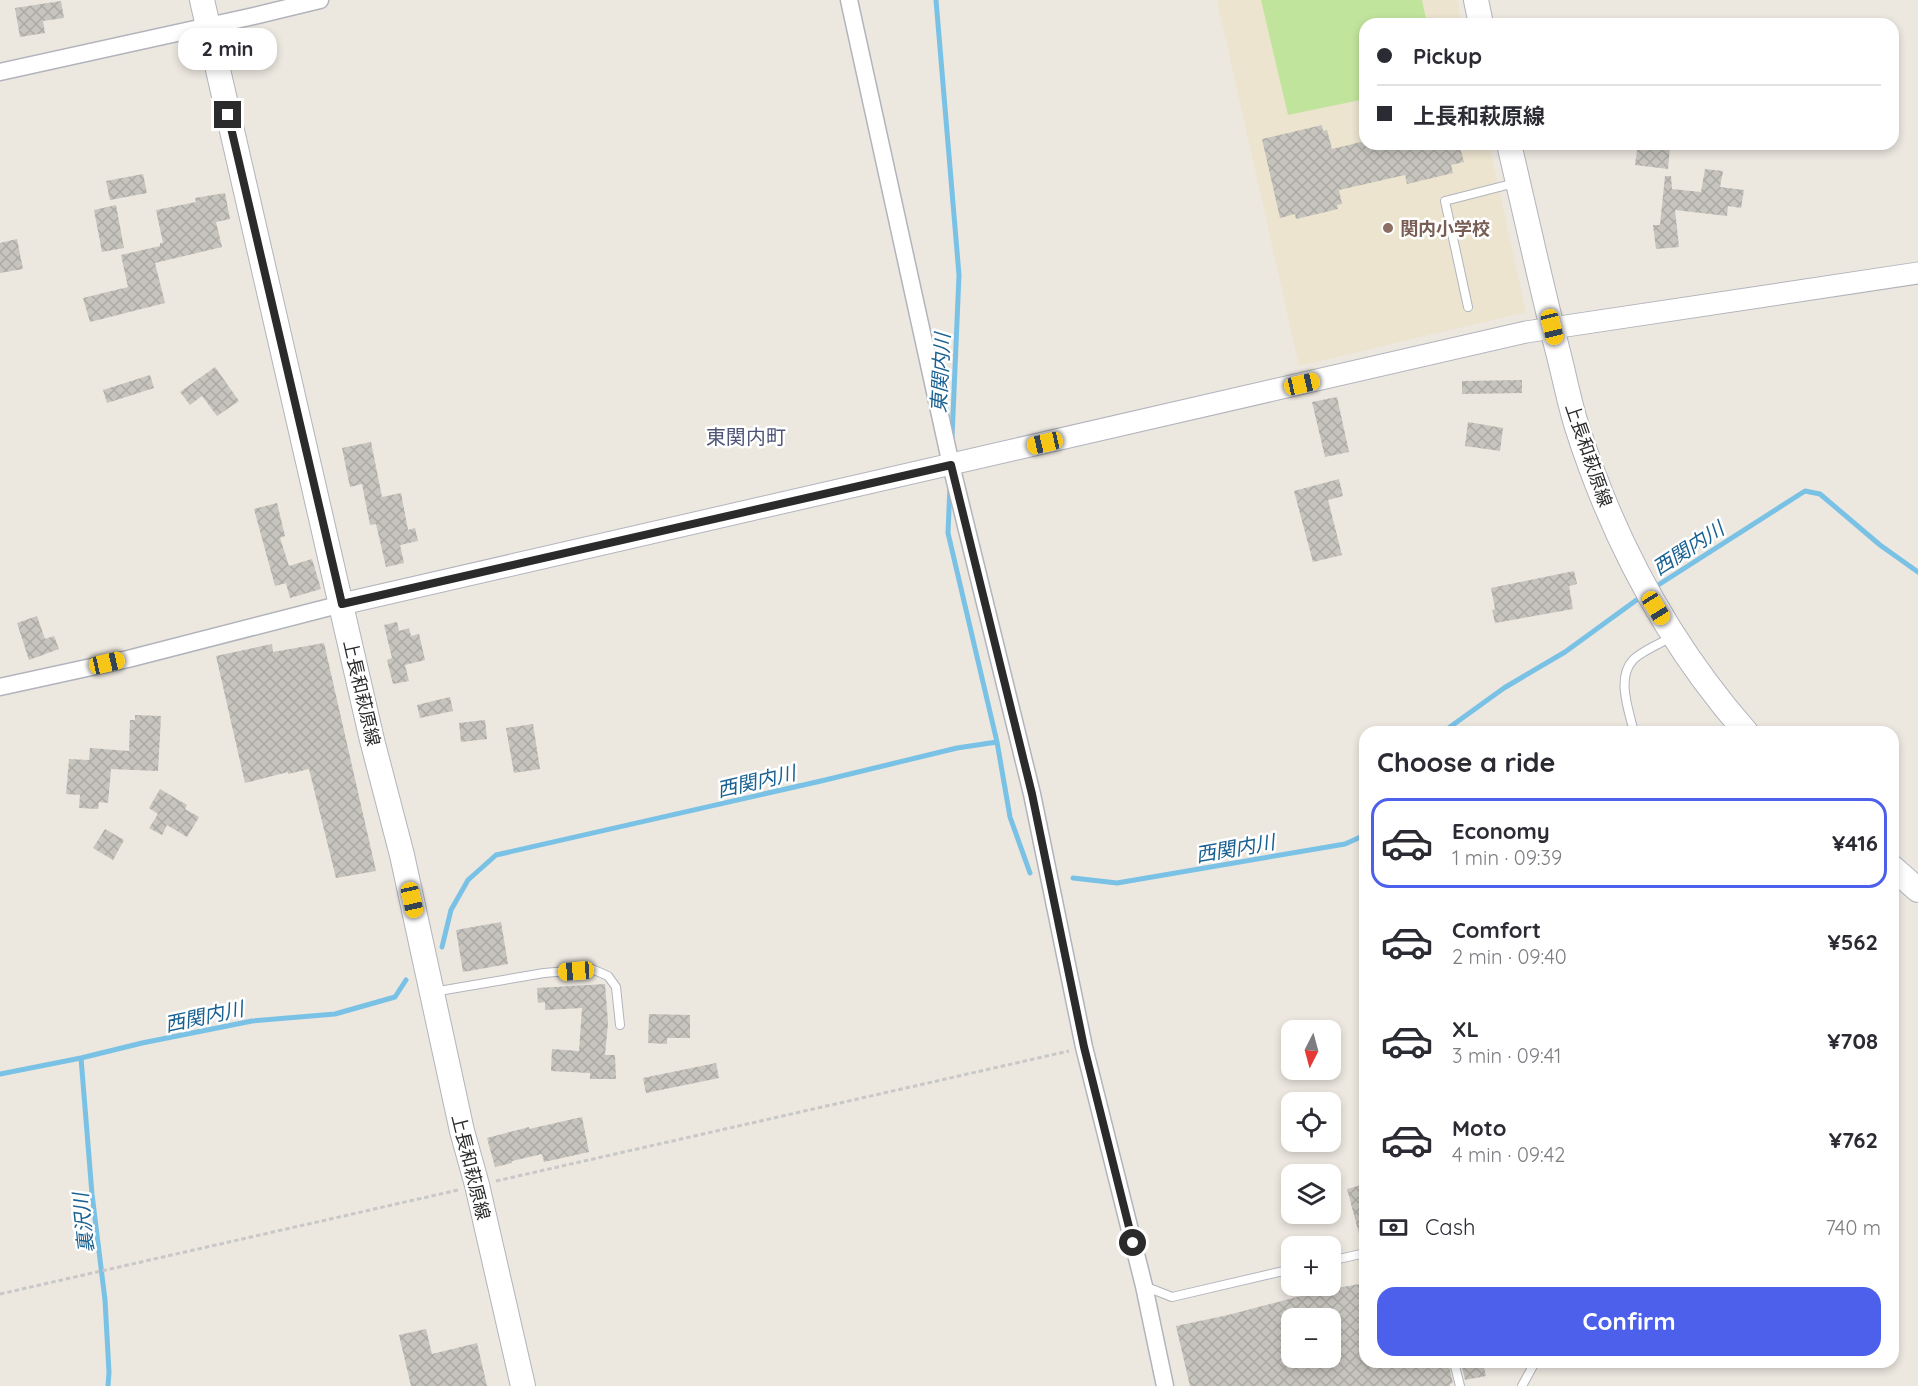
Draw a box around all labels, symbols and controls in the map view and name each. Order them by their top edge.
callout: 2 min [178,28,278,70]
text: 2 min [201,36,254,61]
text: Pickup [1413,42,1482,70]
route end [214,101,241,128]
text: 上長和萩原線 [1413,102,1545,130]
place label: 関内小学校 [1400,217,1490,240]
marker: 関内小学校 [1381,221,1395,235]
car [1539,307,1565,347]
water label: 東関内川 [925,330,955,414]
car [1282,371,1322,397]
street label: 上長和萩原線 [1561,400,1617,510]
district label: 東関内町 [706,424,786,449]
car [1025,430,1065,456]
water label: 西関内川 [1648,515,1730,580]
car [1639,588,1673,628]
street label: 上長和萩原線 [339,638,385,748]
car [87,650,127,676]
text: Choose a ride [1377,745,1555,779]
water label: 西関内川 [714,759,800,802]
icon: car [1380,816,1434,870]
text: Economy [1452,817,1550,845]
water label: 西関内川 [1193,828,1279,867]
text: ¥416 [1832,829,1878,857]
text: 1 min · 09:39 [1452,845,1562,870]
car [399,880,425,920]
icon: car [1380,915,1434,969]
text: Comfort [1452,916,1541,944]
text: ¥562 [1828,928,1878,956]
text: 2 min · 09:40 [1452,944,1567,969]
car [557,961,595,981]
water label: 西関内川 [162,995,248,1037]
icon: car [1380,1014,1434,1068]
text: XL [1452,1015,1479,1043]
north arrow [1281,1020,1341,1080]
map controls [1281,1020,1341,1368]
text: ¥708 [1827,1027,1878,1055]
text: 3 min · 09:41 [1452,1043,1561,1068]
button: locate [1281,1092,1341,1152]
street label: 上長和萩原線 [447,1112,495,1222]
icon: car [1380,1113,1434,1167]
text: Moto [1452,1114,1506,1142]
text: ¥762 [1829,1126,1878,1154]
text: 4 min · 09:42 [1452,1142,1565,1167]
button: layers [1281,1164,1341,1224]
water label: 裏沢川 [67,1190,99,1254]
icon: cash [1377,1211,1410,1244]
text: Cash [1425,1213,1476,1241]
text: 740 m [1825,1215,1881,1240]
route start [1119,1229,1146,1256]
button: + [1281,1236,1341,1296]
button: Confirm [1377,1287,1881,1356]
button: − [1281,1308,1341,1368]

